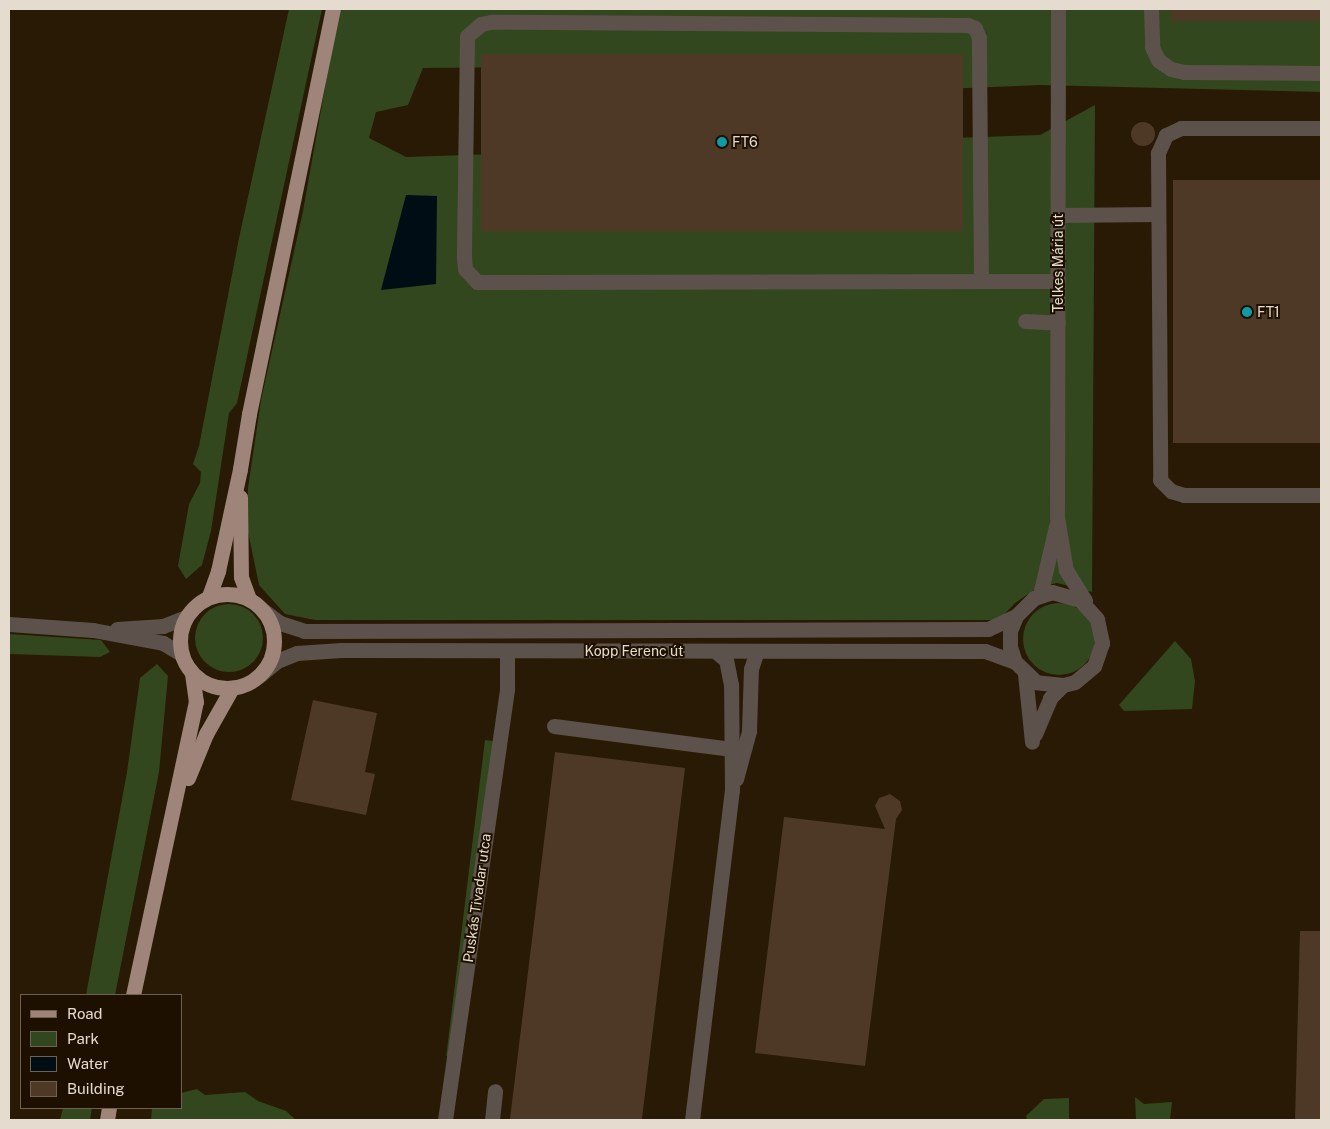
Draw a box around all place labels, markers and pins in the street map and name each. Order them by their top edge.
place label: FT6 [732,134,758,150]
marker: FT6 [716,136,728,148]
place label: FT1 [1257,304,1280,320]
marker: FT1 [1241,306,1253,318]

